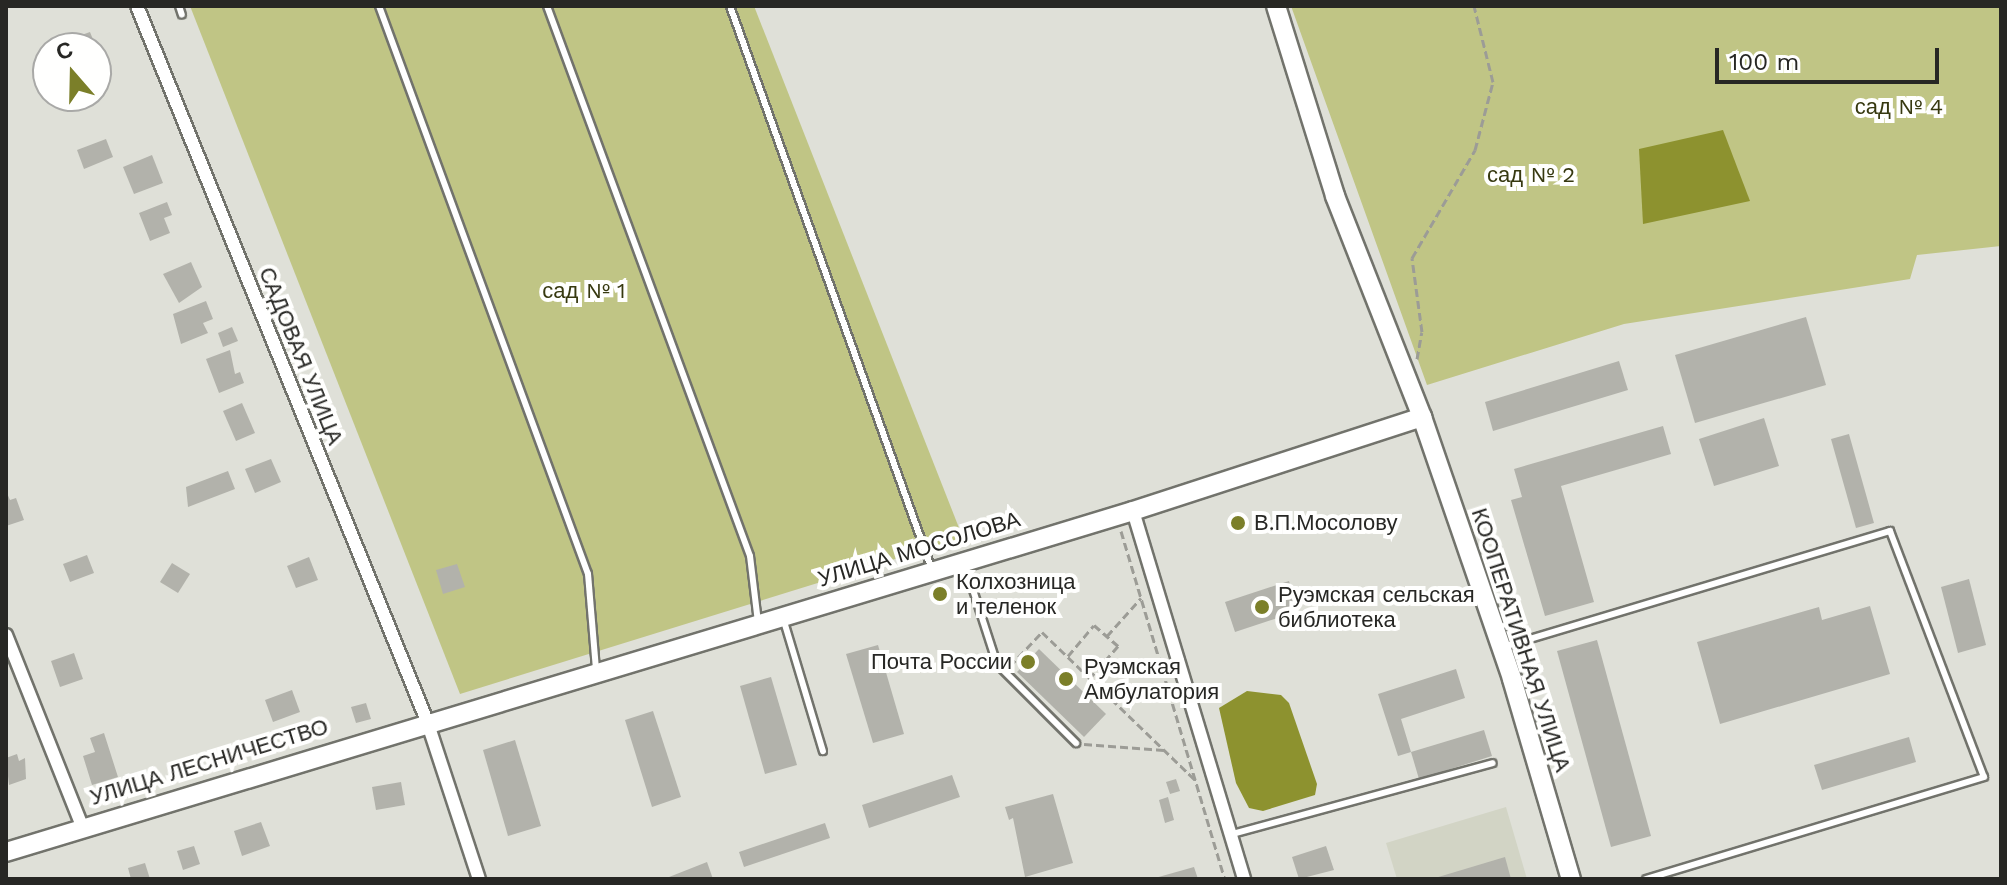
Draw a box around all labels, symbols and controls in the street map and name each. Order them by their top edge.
north arrow [32,32,112,112]
scale bar [1719,32,1943,82]
text: С [53,36,76,65]
text: 100 m [1729,48,1799,76]
park label: сад № 4 [1855,94,1943,120]
park label: сад № 2 [1487,162,1575,188]
street label: САДОВАЯ УЛИЦА [253,263,349,449]
park label: сад № 1 [542,278,626,304]
street label: КООПЕРАТИВНАЯ УЛИЦА [1466,505,1576,775]
street label: УЛИЦА МОСОЛОВА [815,506,1023,592]
place label: В.П.Мосолову [1254,510,1398,536]
marker: В.П.Мосолову [1229,514,1247,532]
place label: Колхозница и теленок [956,568,1076,620]
place label: Руэмская сельская библиотека [1278,581,1475,632]
marker: Колхозница и теленок [931,585,949,603]
marker: Руэмская сельская библиотека [1253,598,1271,616]
place label: Почта России [871,649,1012,675]
marker: Почта России [1019,653,1037,671]
place label: Руэмская Амбулатория [1084,653,1219,704]
marker: Руэмская Амбулатория [1055,668,1077,690]
street label: УЛИЦА ЛЕСНИЧЕСТВО [87,713,331,811]

